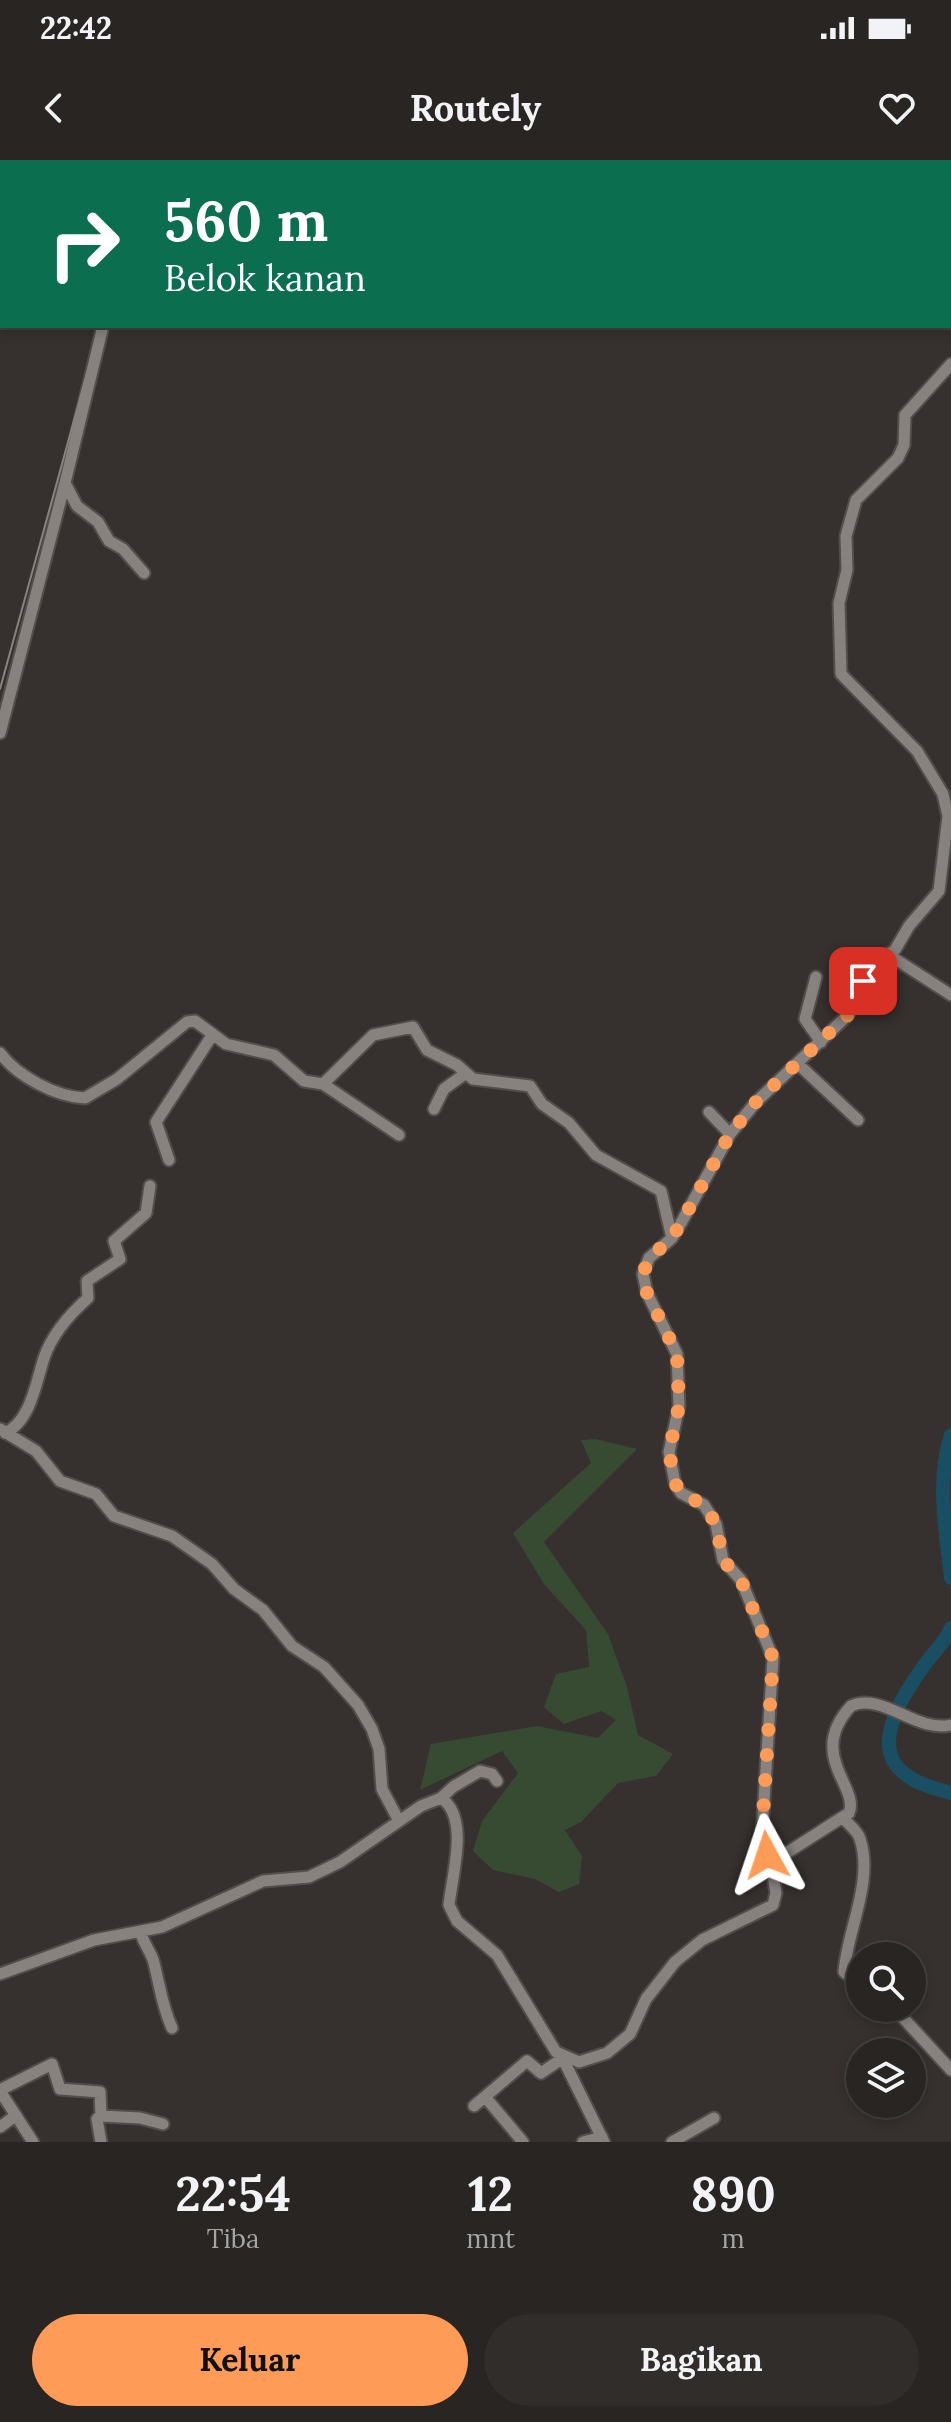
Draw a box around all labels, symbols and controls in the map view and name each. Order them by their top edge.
text: 22:42 [40,9,112,47]
text: Routely [410,85,541,131]
icon: back [32,86,76,130]
icon: heart [875,86,919,130]
text: 560 m [164,185,328,256]
icon: right [32,192,136,296]
text: Belok kanan [164,255,366,301]
pin [829,947,897,1015]
icon: arrive [841,959,885,1003]
position arrow [725,1813,809,1897]
map controls [846,1942,926,2118]
button: search [846,1942,926,2022]
button: layers [846,2038,926,2118]
text: 22:54 [175,2163,291,2224]
text: 12 [468,2163,513,2224]
text: 890 [690,2163,776,2224]
text: Tiba [207,2222,259,2255]
text: mnt [466,2222,515,2255]
text: m [721,2222,745,2255]
button: Keluar [32,2314,468,2406]
button: Bagikan [484,2314,919,2406]

